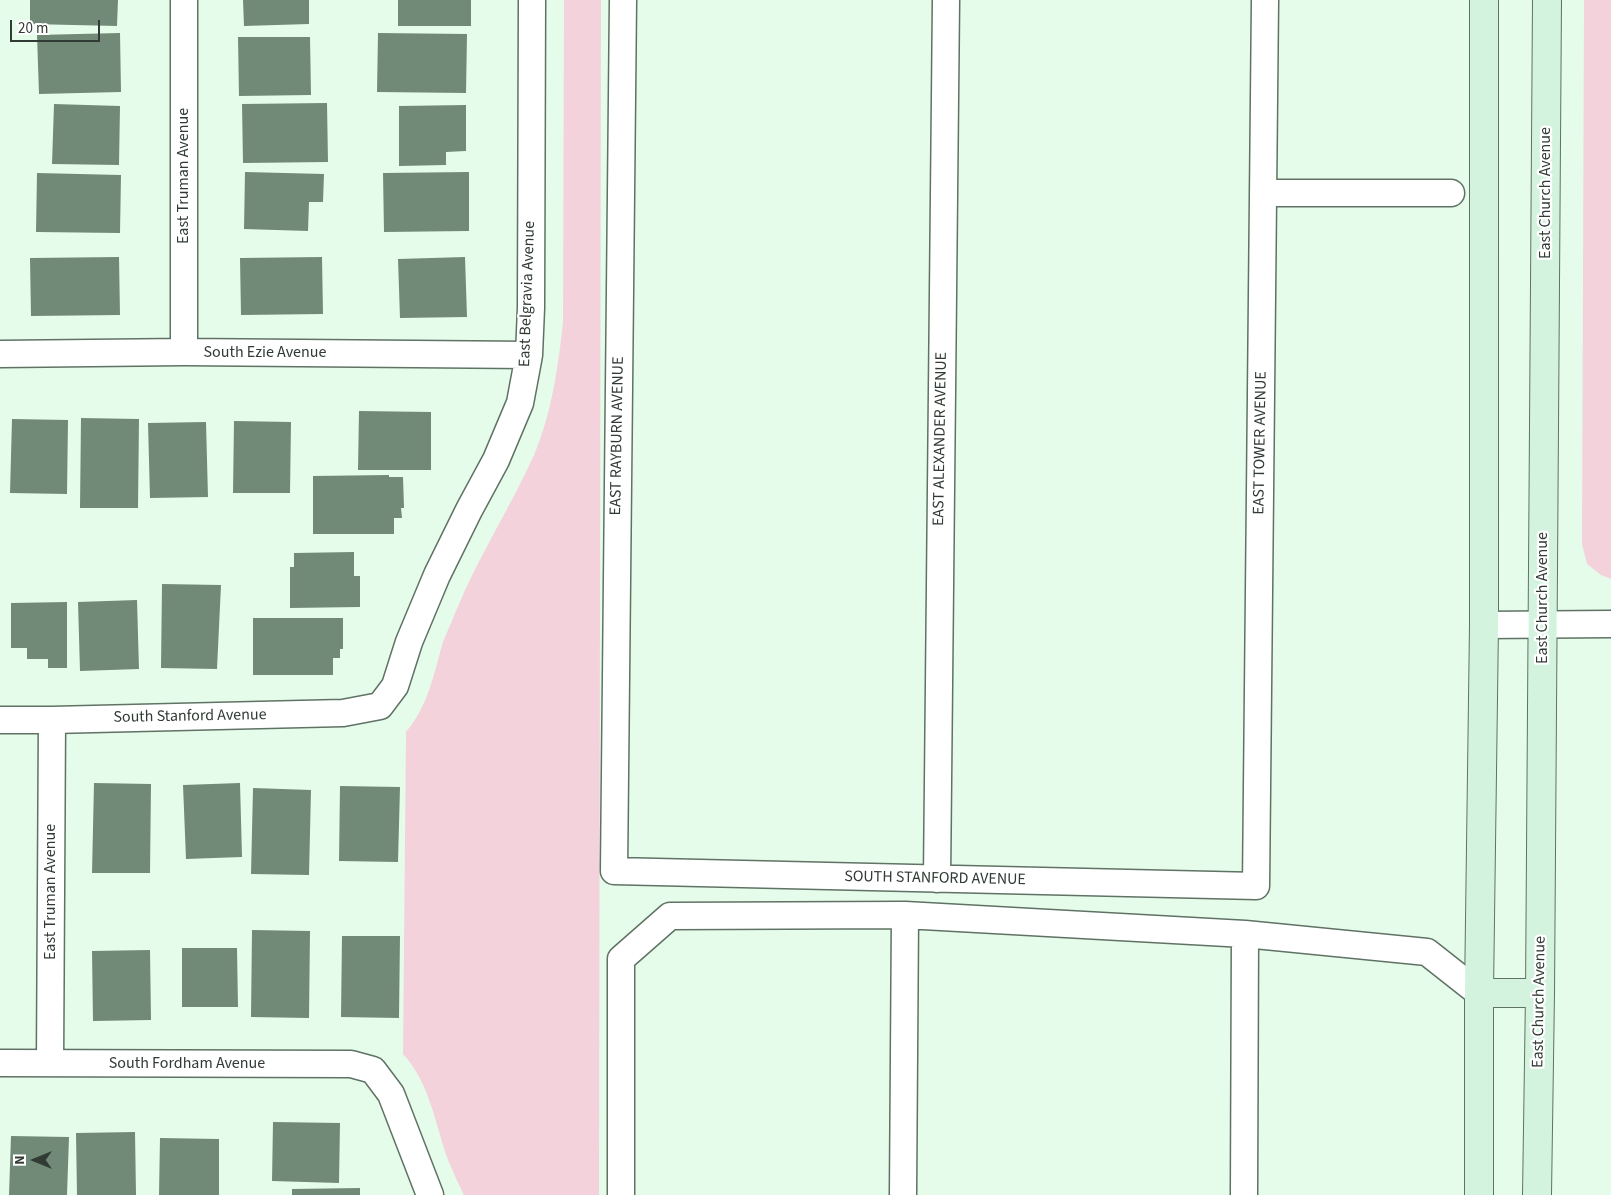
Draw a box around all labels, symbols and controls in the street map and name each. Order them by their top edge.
scale bar [12,10,102,42]
text: 20 m [18,18,48,39]
street label: East Truman Avenue [174,108,194,244]
street label: East Church Avenue [1536,127,1556,259]
street label: East Belgravia Avenue [516,221,540,367]
street label: South Ezie Avenue [204,343,326,363]
street label: EAST ALEXANDER AVENUE [930,352,952,526]
street label: EAST RAYBURN AVENUE [607,356,629,516]
street label: EAST TOWER AVENUE [1250,371,1272,515]
street label: East Church Avenue [1533,532,1553,664]
street label: South Stanford Avenue [113,706,267,728]
street label: East Truman Avenue [41,824,61,960]
street label: SOUTH STANFORD AVENUE [844,868,1026,890]
street label: East Church Avenue [1529,936,1551,1068]
street label: South Fordham Avenue [109,1054,265,1074]
north arrow [10,1135,60,1185]
text: N [10,1155,30,1165]

